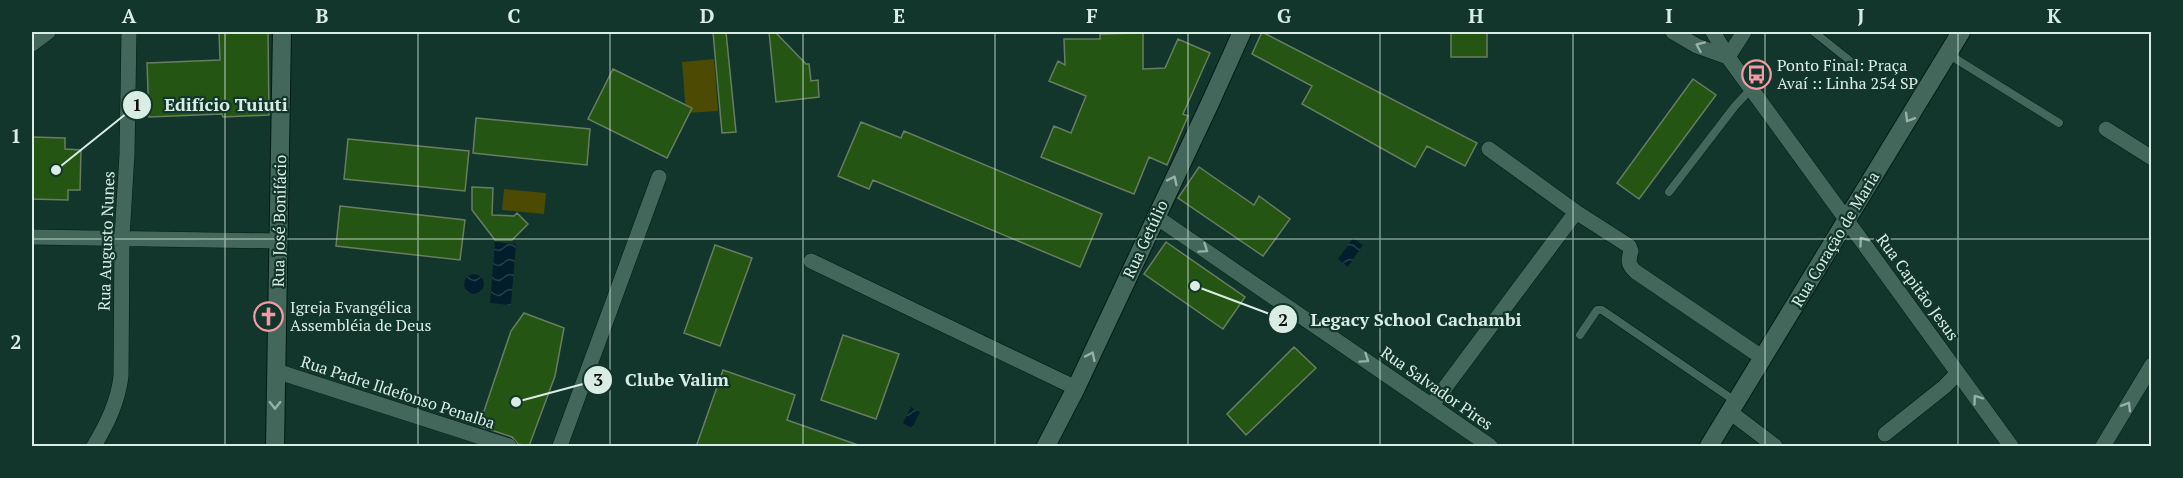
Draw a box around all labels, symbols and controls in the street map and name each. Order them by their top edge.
text: A [122,2,137,29]
text: B [316,2,329,29]
text: C [507,2,521,29]
text: D [700,2,714,29]
text: E [893,2,905,29]
text: F [1086,2,1098,29]
text: G [1277,2,1291,29]
text: H [1468,2,1484,29]
text: I [1665,2,1673,29]
text: J [1857,2,1865,29]
text: K [2047,2,2062,29]
one-way arrow [1696,41,1707,53]
place label: Ponto Final: Praça Avaí :: Linha 254 SP [1777,54,1918,94]
bus stop icon: Ponto Final: Praça Avaí :: Linha 254 SP [1740,58,1772,90]
callout: Edifício Tuiuti [122,87,300,123]
text: 1 [132,92,142,116]
text: Edifício Tuiuti [164,92,288,116]
one-way arrow [1905,112,1916,122]
text: 1 [10,122,22,149]
street label: Rua José Bonifácio [267,155,291,287]
street label: Rua Coração de Maria [1786,167,1884,311]
street label: Rua Augusto Nunes [93,171,119,311]
one-way arrow [1166,175,1177,186]
street label: Rua Getúlio [1117,196,1173,282]
street label: Rua Capitão Jesus [1872,229,1964,345]
one-way arrow [1859,237,1870,248]
one-way arrow [1197,242,1208,253]
place label: Igreja Evangélica Assembléia de Deus [290,296,431,336]
church icon: Igreja Evangélica Assembléia de Deus [253,300,285,332]
callout: Legacy School Cachambi [1268,301,1533,337]
text: 2 [1278,307,1288,331]
text: Legacy School Cachambi [1310,307,1522,331]
text: 2 [10,328,22,355]
street label: Rua Salvador Pires [1377,341,1498,435]
street label: Rua Padre Ildefonso Penalba [298,350,498,434]
one-way arrow [1083,352,1095,363]
one-way arrow [1358,352,1369,363]
callout: Clube Valim [583,362,741,398]
text: 3 [593,367,603,391]
text: Clube Valim [625,367,729,391]
one-way arrow [1973,395,1984,406]
one-way arrow [269,400,282,409]
one-way arrow [2120,402,2132,412]

